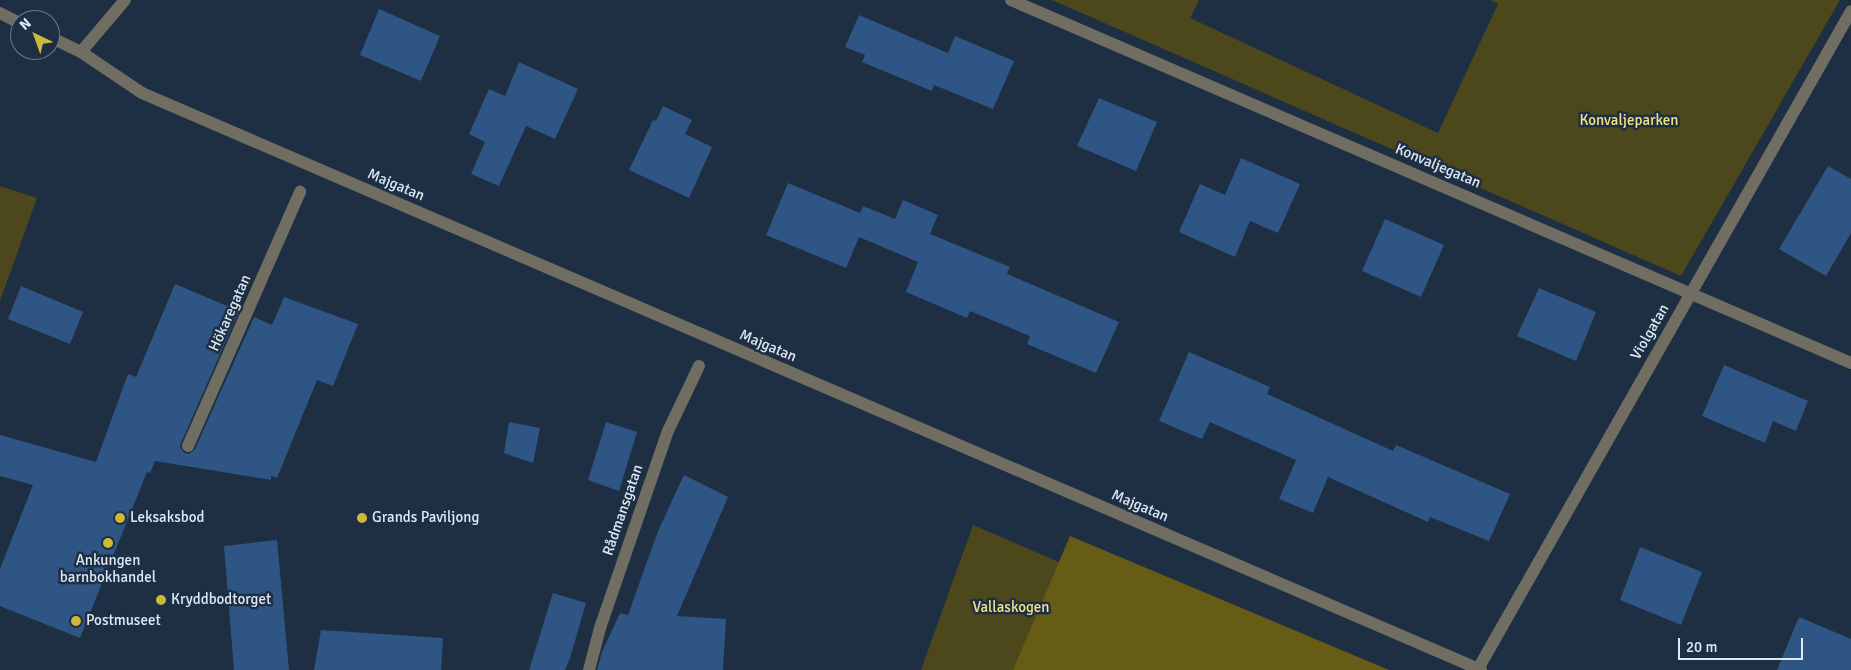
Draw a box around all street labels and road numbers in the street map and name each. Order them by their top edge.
street label: Konvaljegatan [1392,140,1484,192]
street label: Majgatan [365,165,427,205]
street label: Hökaregatan [205,272,255,354]
street label: Violgatan [1627,301,1673,363]
street label: Majgatan [737,326,799,366]
street label: Rådmansgatan [599,462,647,558]
street label: Majgatan [1109,486,1171,526]

